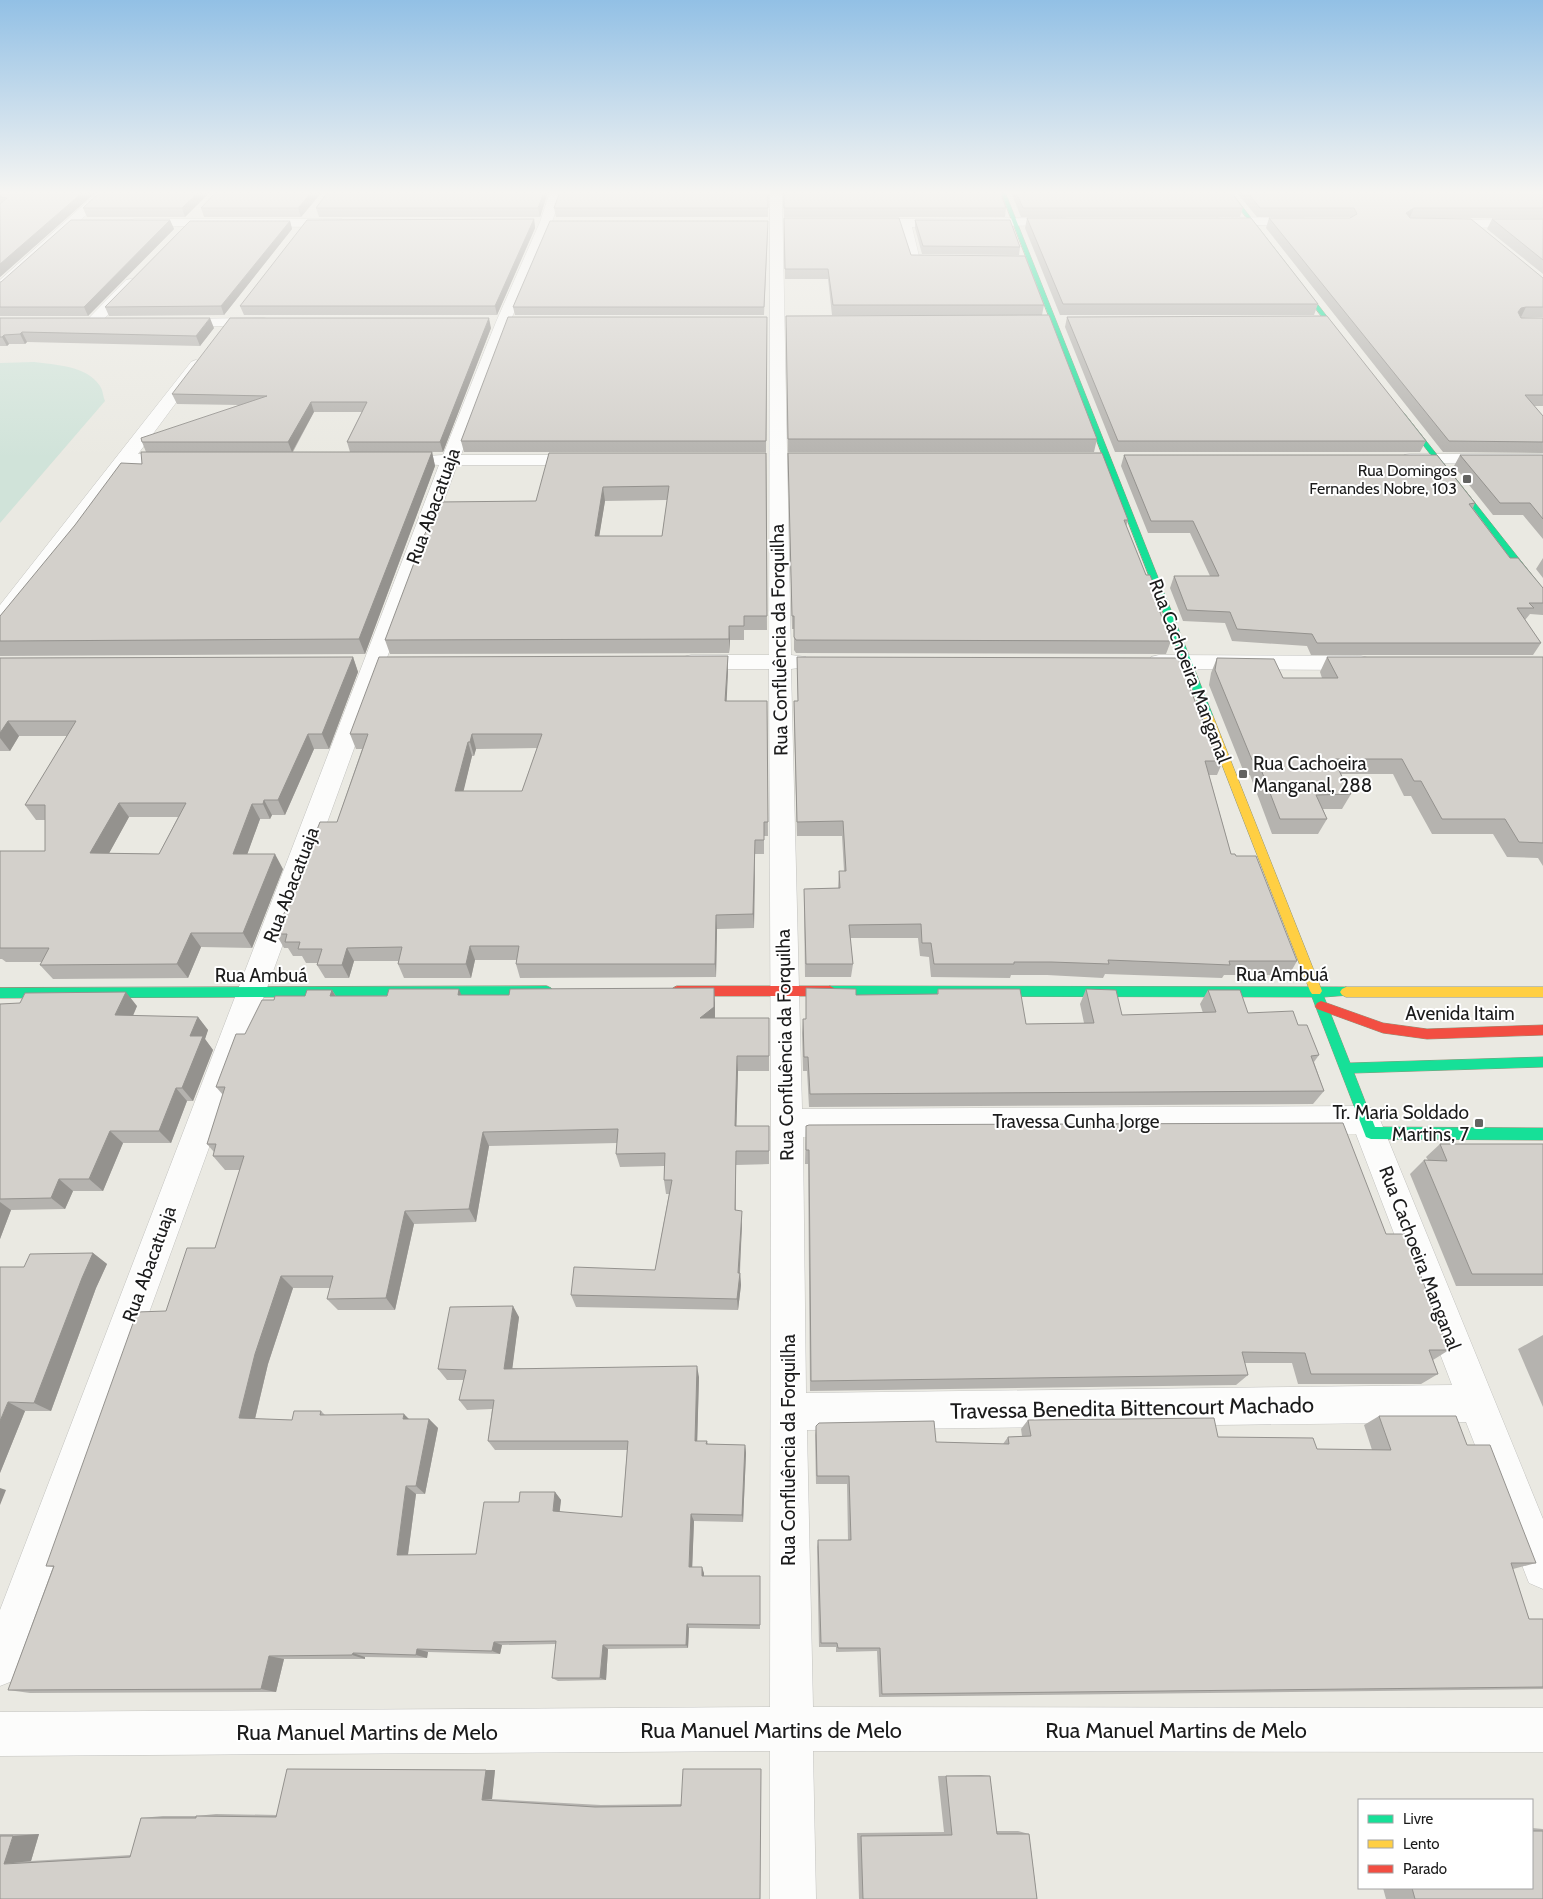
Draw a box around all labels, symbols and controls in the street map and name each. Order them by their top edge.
street label: Rua Abacatuaja [401,445,465,567]
place label: Rua Domingos Fernandes Nobre, 103 [1309,461,1457,498]
marker: Rua Domingos Fernandes Nobre, 103 [1461,473,1473,485]
street label: Rua Confluência da Forquilha [765,524,793,756]
street label: Rua Cachoeira Manganal [1144,576,1236,767]
place label: Rua Cachoeira Manganal, 288 [1253,752,1372,797]
marker: Rua Cachoeira Manganal, 288 [1237,768,1249,780]
street label: Rua Abacatuaja [258,824,324,946]
street label: Rua Confluência da Forquilha [771,929,799,1161]
street label: Rua Ambuá [1236,963,1328,986]
street label: Rua Ambuá [215,964,307,987]
street label: Avenida Itaim [1405,1002,1515,1025]
place label: Tr. Maria Soldado Martins, 7 [1332,1101,1469,1146]
street label: Travessa Cunha Jorge [993,1110,1160,1133]
marker: Tr. Maria Soldado Martins, 7 [1473,1117,1485,1129]
street label: Rua Cachoeira Manganal [1374,1163,1466,1354]
street label: Rua Abacatuaja [117,1203,181,1325]
street label: Rua Confluência da Forquilha [777,1334,800,1566]
street label: Travessa Benedita Bittencourt Machado [950,1391,1314,1425]
street label: Rua Manuel Martins de Melo [640,1717,902,1744]
street label: Rua Manuel Martins de Melo [1045,1717,1307,1744]
street label: Rua Manuel Martins de Melo [236,1719,498,1746]
legend [1358,1799,1533,1889]
text: Livre [1403,1810,1434,1828]
text: Lento [1403,1835,1440,1853]
text: Parado [1403,1860,1447,1878]

